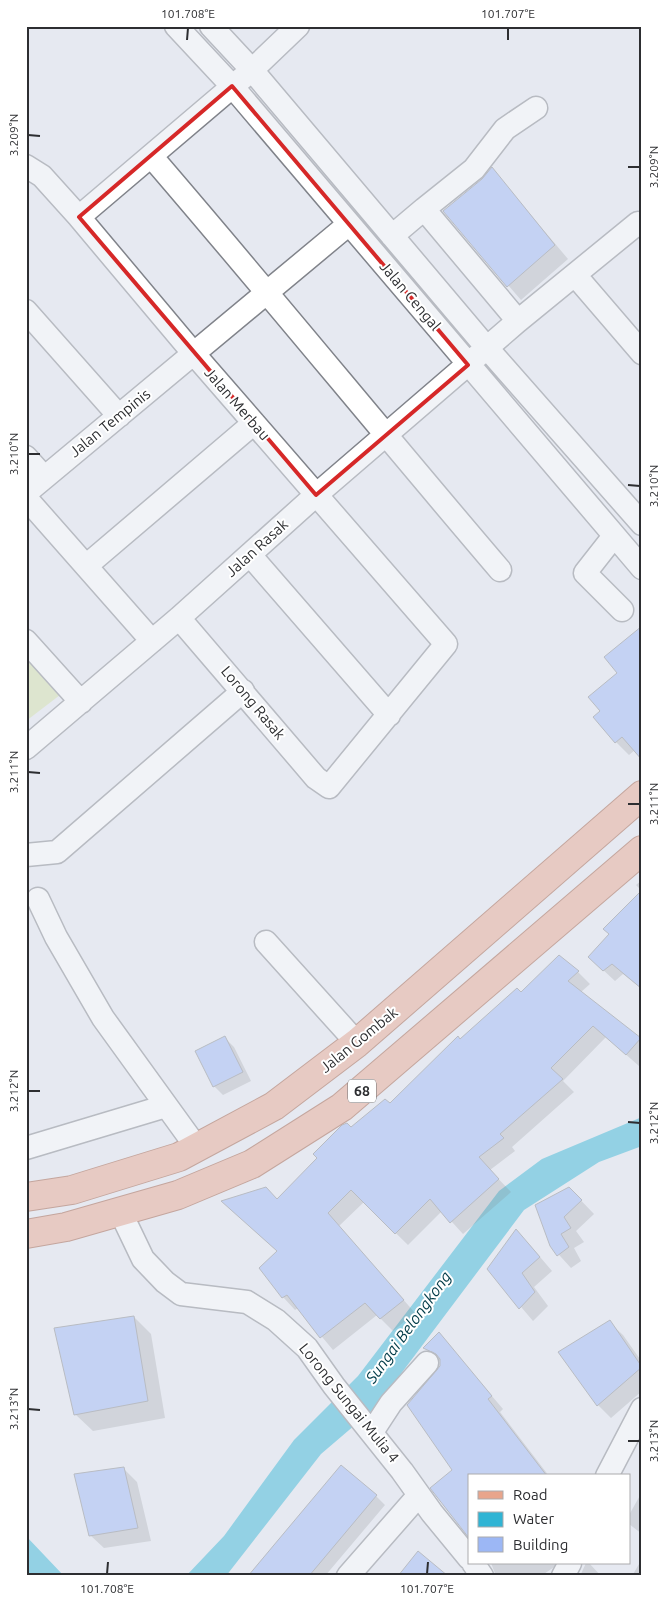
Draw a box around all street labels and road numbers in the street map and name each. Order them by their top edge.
street label: Jalan Cengal [377,258,444,334]
street label: Jalan Merbau [201,364,274,444]
street label: Jalan Tempinis [66,385,153,460]
street label: Jalan Rasak [222,515,291,580]
street label: Lorong Rasak [218,663,289,743]
street label: Jalan Gombak [317,1003,401,1076]
road number: 68 [348,1080,376,1102]
street label: Lorong Sungai Mulia 4 [296,1340,403,1466]

